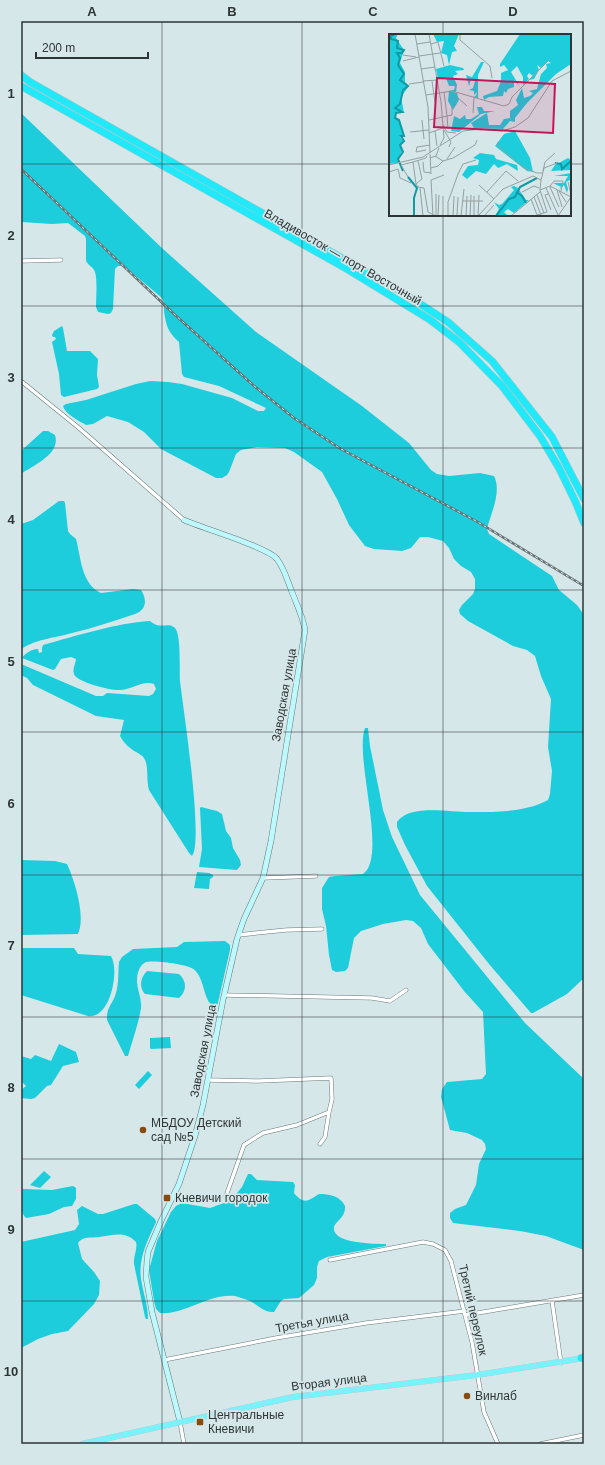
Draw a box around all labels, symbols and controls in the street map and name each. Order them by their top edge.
text: A [87,4,97,19]
text: B [227,4,237,19]
text: C [368,4,378,19]
text: D [508,4,518,19]
scale bar [36,34,148,60]
inset map [389,34,571,216]
text: 200 m [42,41,75,55]
text: 1 [7,86,15,101]
street label: Владивосток — порт Восточный [262,206,424,308]
text: 2 [7,228,15,243]
text: 3 [7,370,15,385]
text: 4 [7,512,15,527]
street label: Заводская улица [269,647,299,743]
text: 5 [7,654,15,669]
text: 6 [7,796,15,811]
text: 7 [7,938,15,953]
street label: Заводская улица [187,1003,219,1099]
text: 8 [7,1080,15,1095]
place label: МБДОУ Детский сад №5 [151,1116,241,1144]
marker: МБДОУ Детский сад №5 [138,1125,148,1135]
place label: Кневичи городок [175,1191,268,1205]
marker: Кневичи городок [162,1193,172,1203]
text: 9 [7,1222,15,1237]
street label: Третий переулок [456,1263,490,1358]
street label: Третья улица [274,1309,350,1335]
text: 10 [4,1364,18,1379]
street label: Вторая улица [291,1370,368,1394]
place label: Винлаб [475,1389,517,1403]
marker: Винлаб [462,1391,472,1401]
place label: Центральные Кневичи [208,1408,285,1436]
marker: Центральные Кневичи [195,1417,205,1427]

